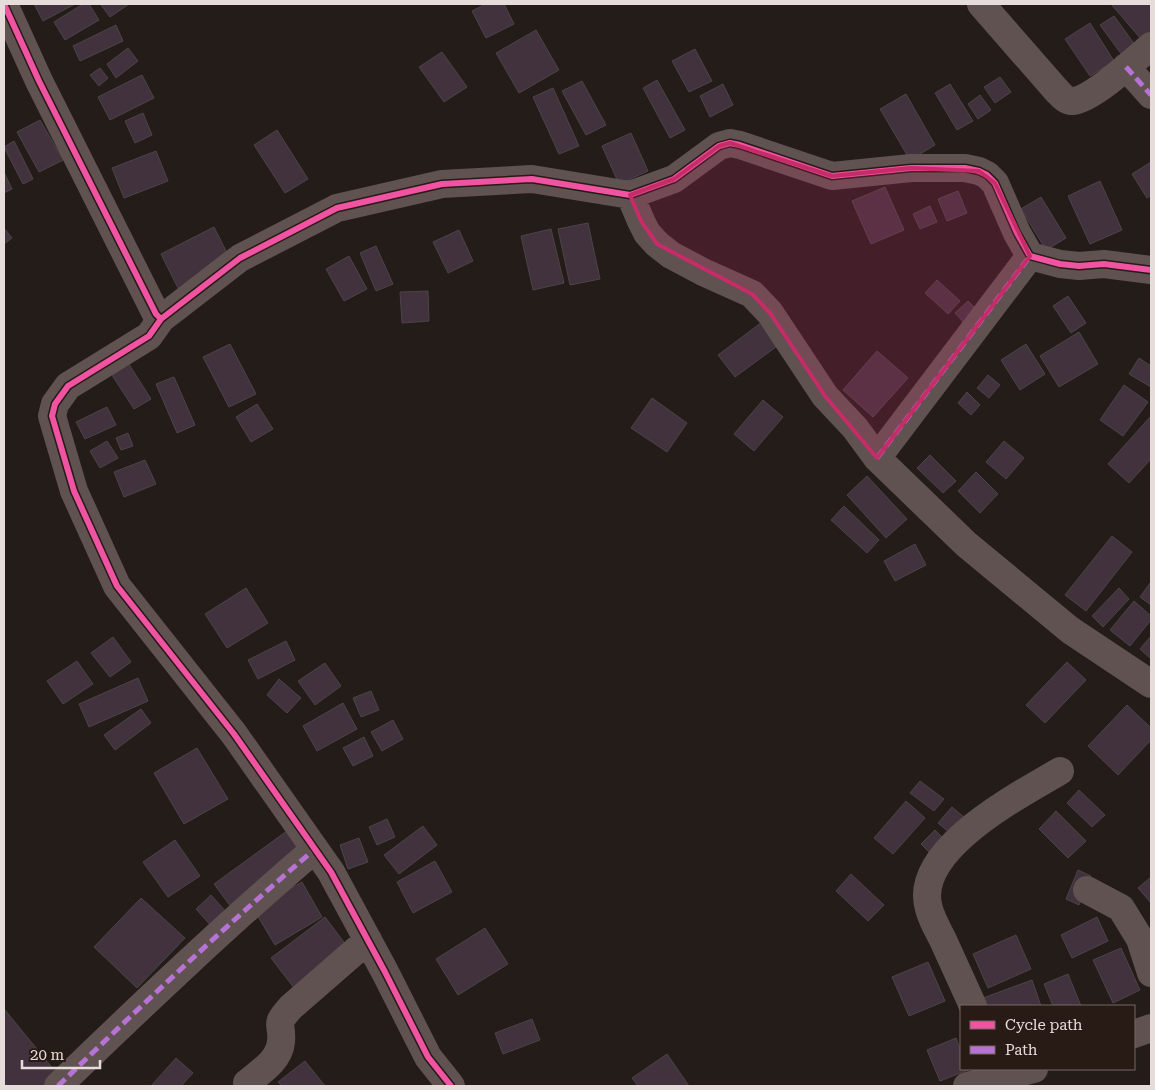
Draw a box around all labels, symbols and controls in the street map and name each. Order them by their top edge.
legend [960,1005,1135,1070]
text: Cycle path [1005,1016,1083,1034]
scale bar [22,1038,100,1070]
text: Path [1005,1041,1038,1059]
text: 20 m [30,1046,65,1064]

